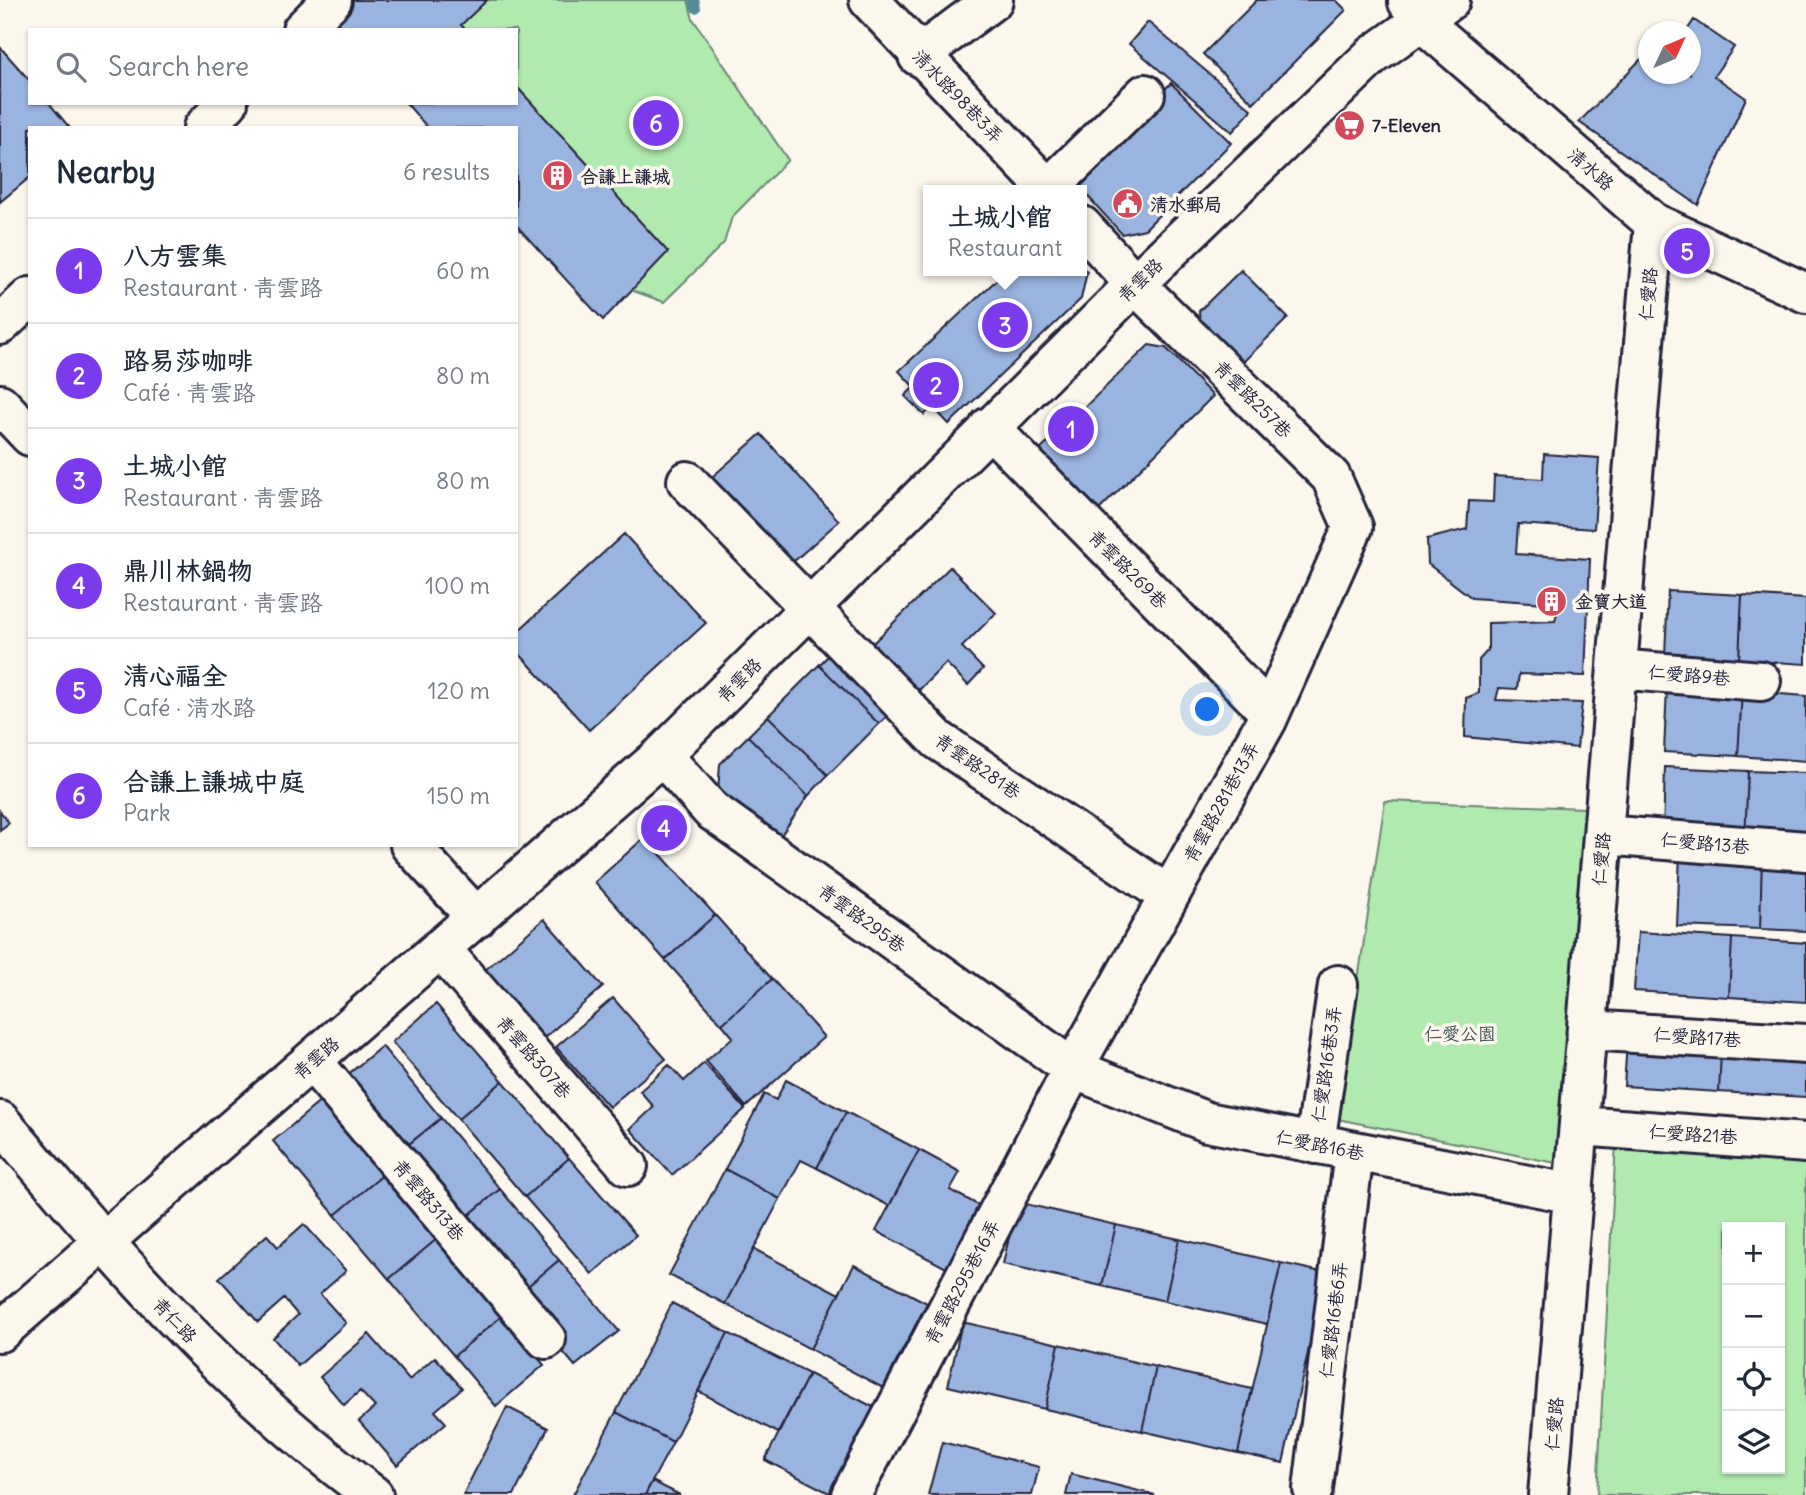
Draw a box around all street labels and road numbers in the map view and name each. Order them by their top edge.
street label: 清水路98巷3弄 [908,45,1008,147]
street label: 清水路 [1563,143,1619,195]
street label: 青雲路 [1113,253,1167,307]
street label: 仁愛路 [1634,266,1662,322]
street label: 青雲路257巷 [1209,355,1297,443]
street label: 青雲路269巷 [1084,525,1172,613]
street label: 青雲路 [712,653,766,707]
street label: 仁愛路9巷 [1647,660,1731,690]
street label: 青雲路281巷 [931,728,1025,804]
street label: 青雲路281巷13弄 [1178,737,1264,867]
street label: 仁愛路13巷 [1659,828,1751,858]
street label: 仁愛路 [1587,831,1615,887]
street label: 青雲路295巷 [814,879,910,957]
street label: 仁愛路16巷3弄 [1306,1004,1346,1124]
street label: 青雲路307巷 [492,1011,576,1103]
street label: 仁愛路17巷 [1652,1022,1742,1052]
street label: 青雲路 [288,1032,344,1084]
street label: 仁愛路21巷 [1648,1119,1738,1149]
street label: 仁愛路16巷 [1274,1125,1366,1165]
street label: 青雲路313巷 [388,1155,470,1245]
street label: 青雲路295巷16弄 [919,1216,1005,1348]
street label: 仁愛路16巷6弄 [1314,1260,1352,1380]
street label: 青仁路 [148,1292,202,1348]
street label: 仁愛路 [1540,1396,1568,1452]

